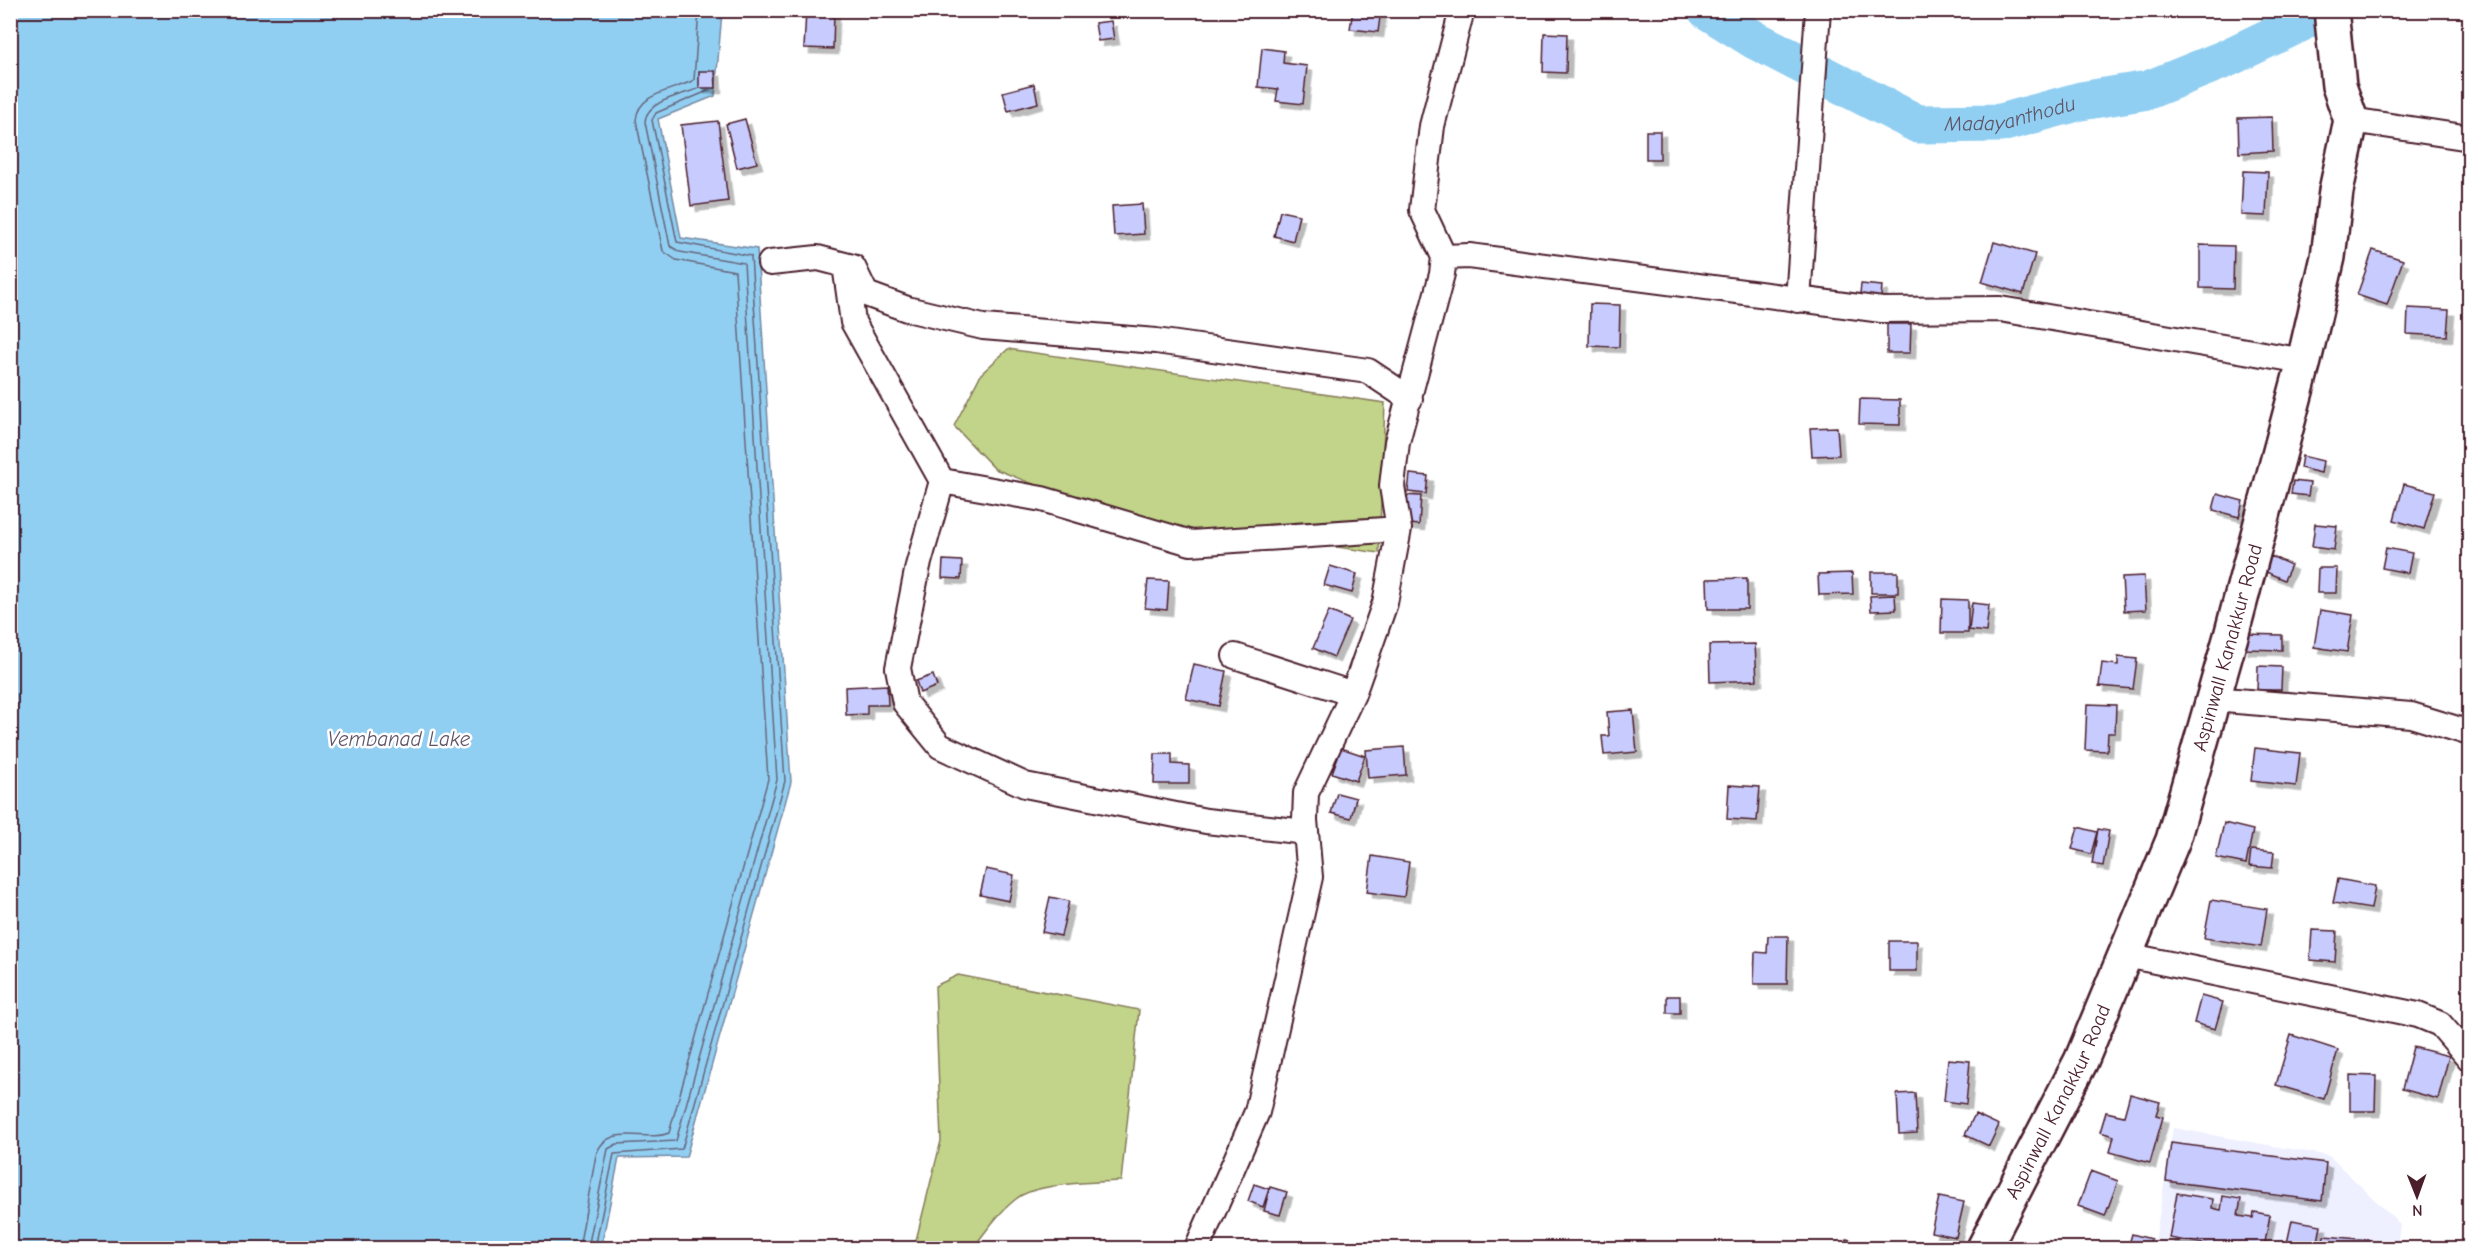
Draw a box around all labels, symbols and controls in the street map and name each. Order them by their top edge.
water label: Madayanthodu [1943,91,2078,136]
street label: Aspinwall Kanakkur Road [2188,541,2267,754]
water label: Vembanad Lake [328,727,471,751]
street label: Aspinwall Kanakkur Road [2000,1001,2115,1203]
north arrow [2387,1166,2447,1226]
text: N [2412,1201,2423,1219]

